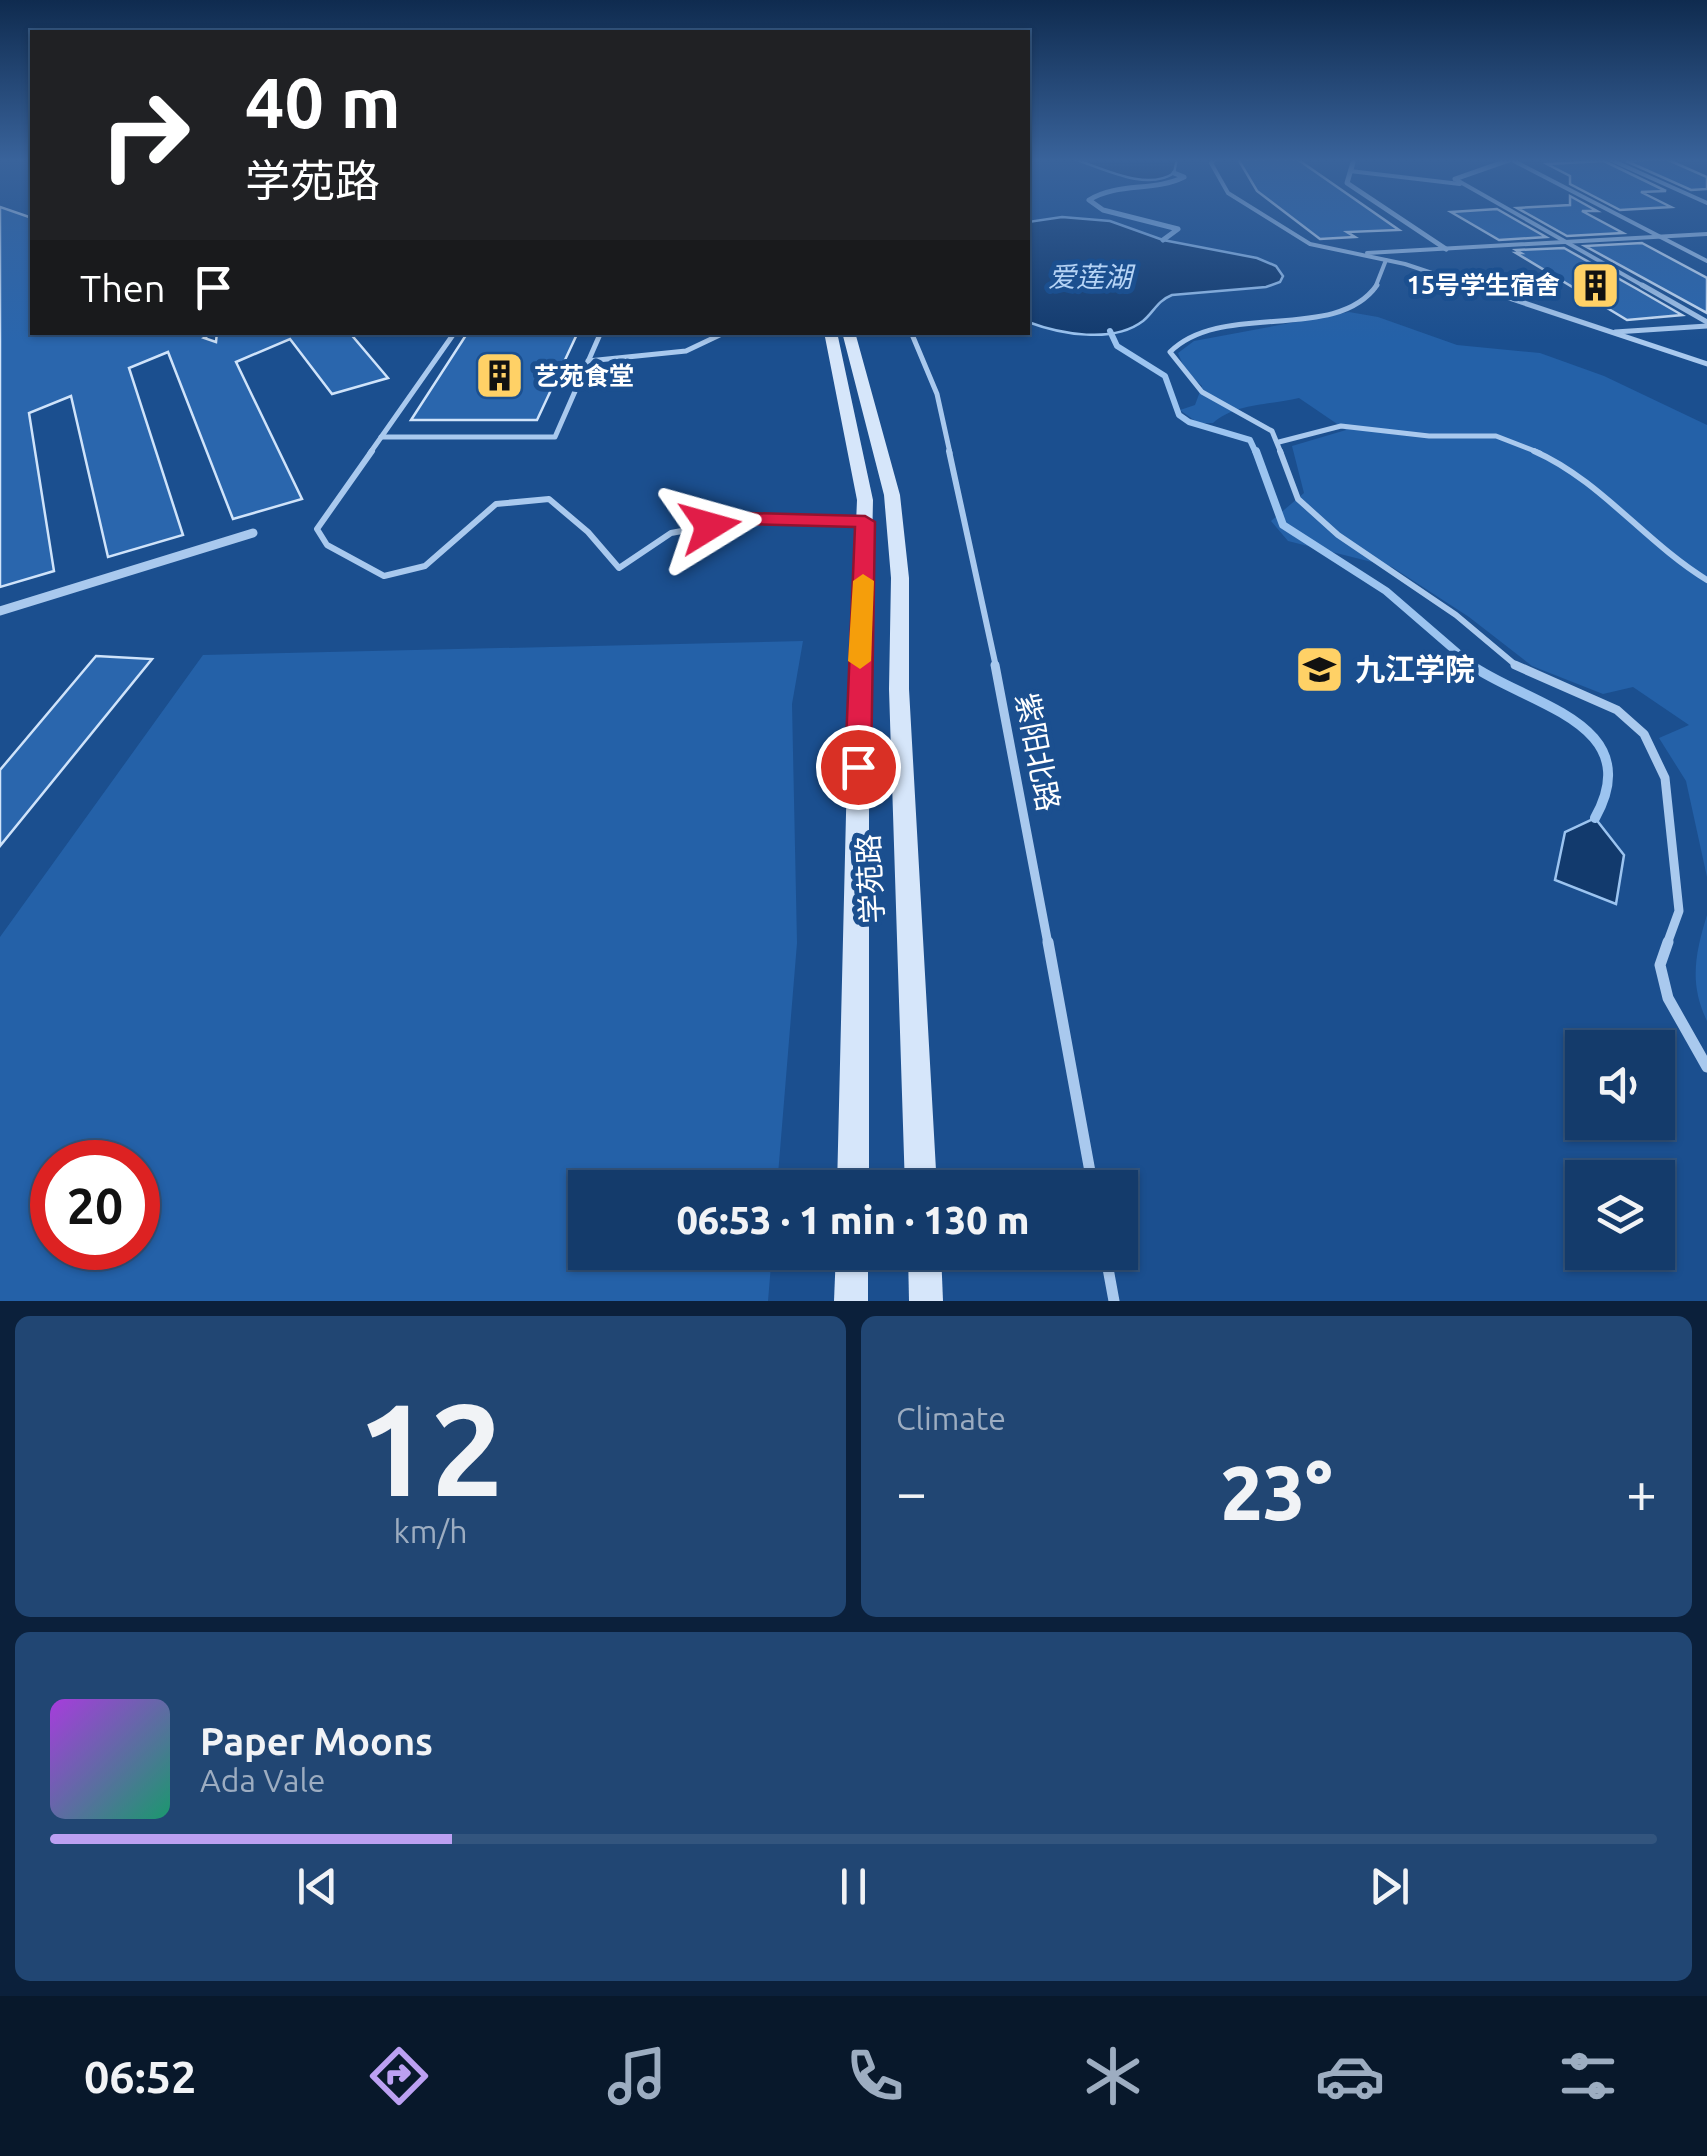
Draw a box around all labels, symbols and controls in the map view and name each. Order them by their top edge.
text: 40 m [245,63,401,141]
icon: right [80,70,210,200]
text: 学苑路 [245,155,380,206]
building icon: 15号学生宿舍 [1569,259,1621,311]
icon: arrive [186,260,241,315]
water label: 爱莲湖 [1048,261,1136,292]
text: Then [80,267,166,309]
place label: 15号学生宿舍 [1407,271,1560,299]
building icon: 艺苑食堂 [473,350,525,402]
place label: 艺苑食堂 [534,362,634,390]
position arrow [658,474,762,578]
school or university icon: 九江学院 [1294,643,1346,695]
place label: 九江学院 [1355,652,1475,686]
street label: 紫阳北路 [1010,690,1066,814]
pin [816,725,901,810]
icon: arrive [831,740,886,795]
street label: 学苑路 [851,833,889,925]
map controls [1565,1030,1675,1270]
button: sound [1565,1030,1675,1140]
speed limit sign: 20 [30,1140,160,1270]
button: layers [1565,1160,1675,1270]
text: 06:53 · 1 min · 130 m [676,1199,1030,1241]
text: 12 [357,1375,504,1521]
text: Climate [896,1400,1006,1436]
text: 23° [1221,1450,1332,1534]
text: − [896,1461,927,1522]
text: + [1626,1461,1657,1522]
text: km/h [394,1513,467,1549]
text: Paper Moons [200,1720,433,1762]
text: Ada Vale [200,1762,326,1798]
icon: previous [290,1859,345,1914]
icon: pause [826,1859,881,1914]
icon: next [1362,1859,1417,1914]
icon: directions [364,2041,434,2111]
icon: music [602,2041,672,2111]
icon: phone [840,2041,910,2111]
icon: climate [1078,2041,1148,2111]
icon: car [1315,2041,1385,2111]
icon: filters [1553,2041,1623,2111]
text: 06:52 [84,2051,196,2102]

